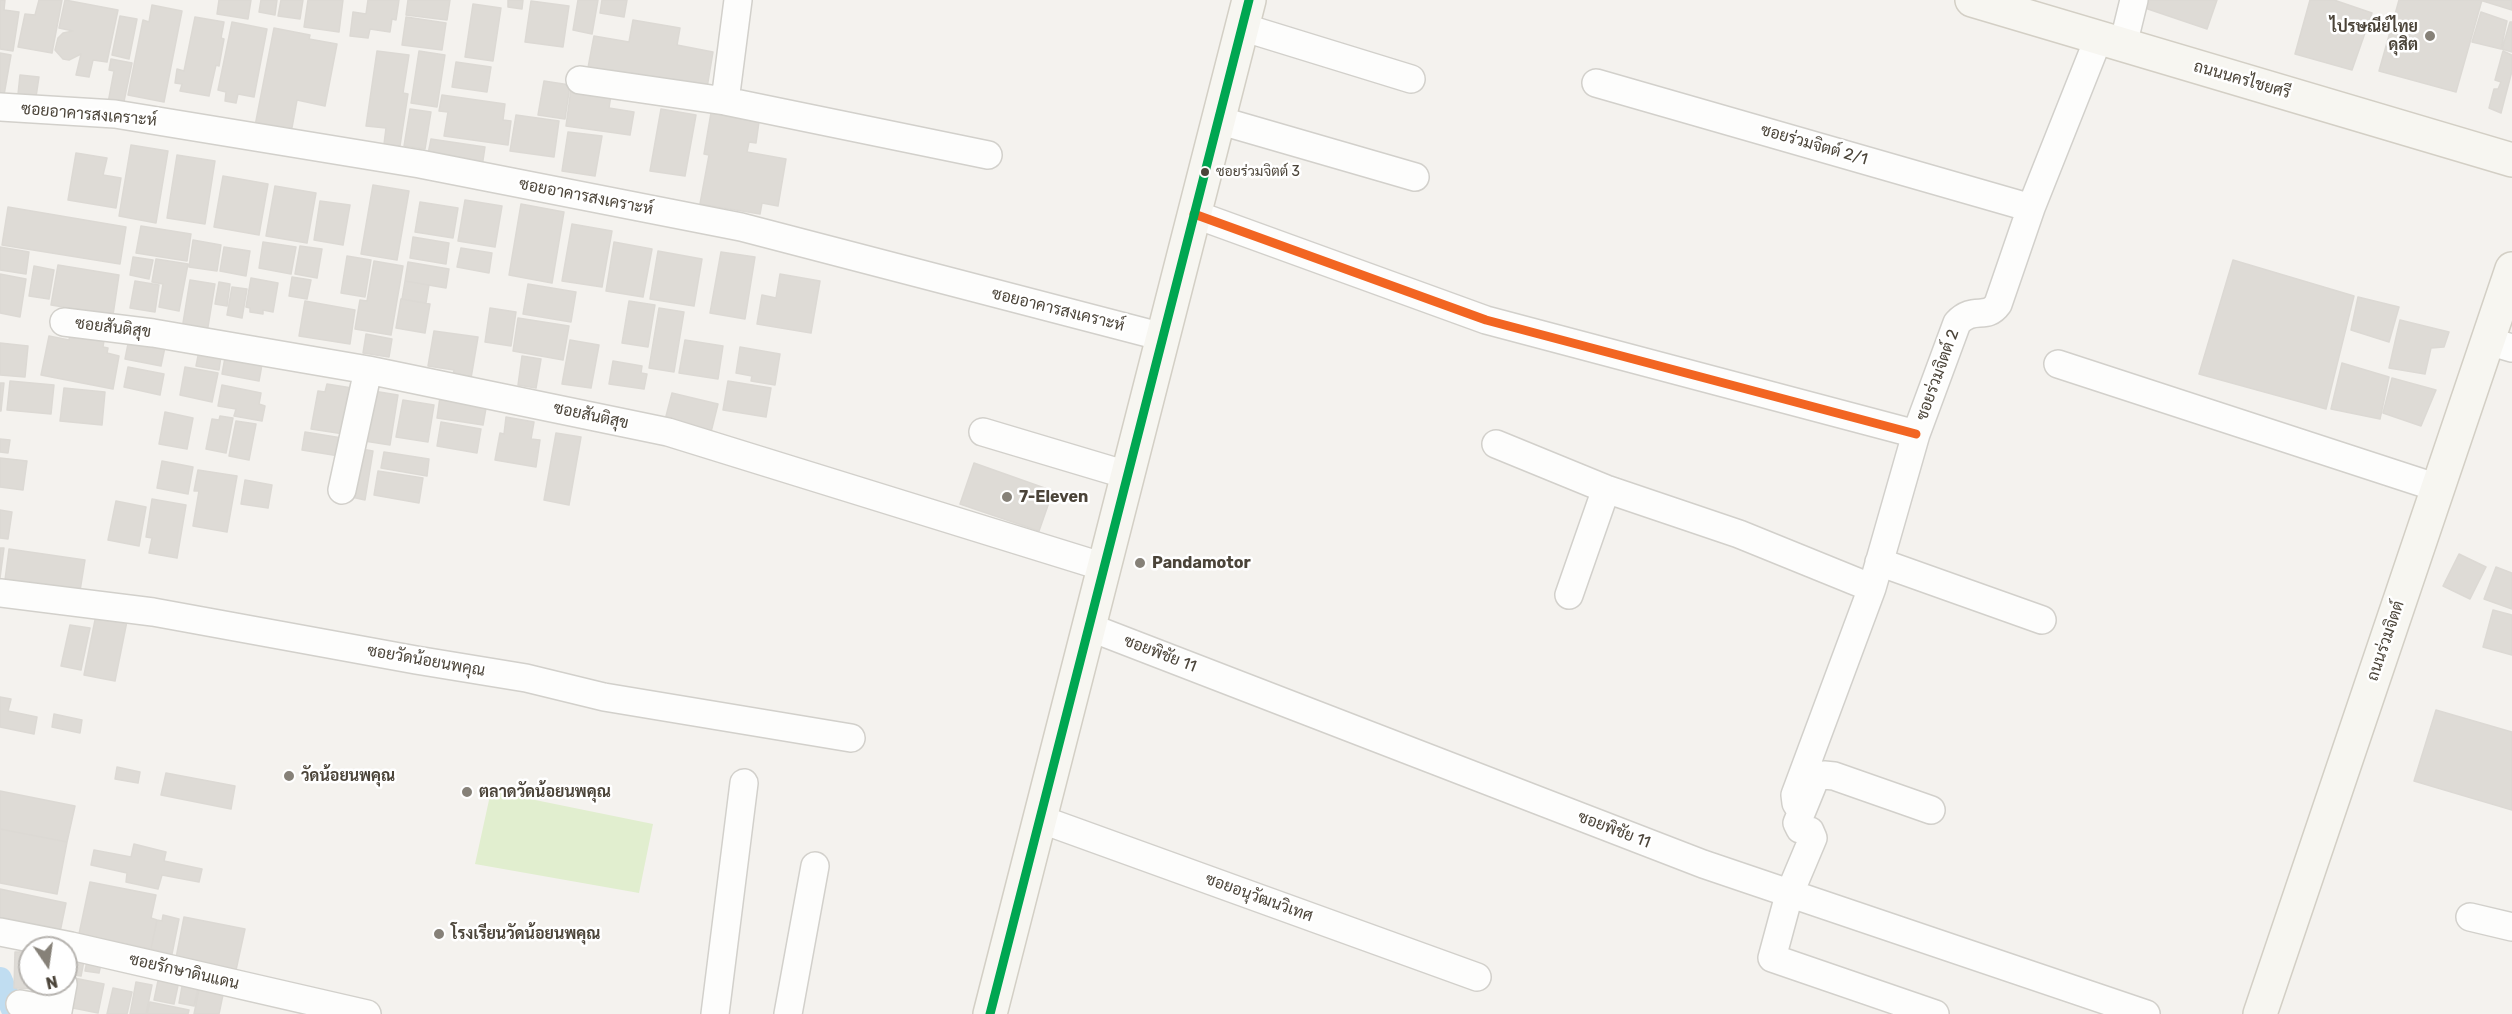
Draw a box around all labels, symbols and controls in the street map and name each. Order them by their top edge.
place label: ไปรษณีย์ไทย ดุสิต [2330,17,2418,55]
marker: ไปรษณีย์ไทย ดุสิต [2423,29,2437,43]
street label: ถนนนครไชยศรี [2191,57,2293,103]
street label: ซอยอาคารสงเคราะห์ [20,100,158,130]
street label: ซอยร่วมจิตต์ 2/1 [1758,121,1870,169]
place label: ซอยร่วมจิตต์ 3 [1216,164,1300,180]
marker: ซอยร่วมจิตต์ 3 [1199,166,1211,178]
street label: ซอยอาคารสงเคราะห์ [517,175,655,219]
street label: ซอยอาคารสงเคราะห์ [990,284,1126,336]
street label: ซอยสันติสุข [74,314,152,342]
street label: ซอยร่วมจิตต์ 2 [1913,327,1963,423]
street label: ซอยสันติสุข [552,399,630,433]
place label: 7-Eleven [1019,487,1088,507]
marker: 7-Eleven [1000,490,1014,504]
place label: Pandamotor [1152,553,1251,573]
marker: Pandamotor [1133,556,1147,570]
street label: ถนนร่วมจิตต์ [2363,598,2409,684]
street label: ซอยพิชัย 11 [1121,631,1199,677]
street label: ซอยวัดน้อยนพคุณ [366,641,486,681]
place label: วัดน้อยนพคุณ [301,766,395,786]
marker: วัดน้อยนพคุณ [282,769,296,783]
place label: ตลาดวัดน้อยนพคุณ [479,782,611,802]
marker: ตลาดวัดน้อยนพคุณ [460,785,474,799]
street label: ซอยพิชัย 11 [1575,807,1653,853]
street label: ซอยอนุวัฒนวิเทศ [1203,870,1315,926]
place label: โรงเรียนวัดน้อยนพคุณ [451,924,600,944]
marker: โรงเรียนวัดน้อยนพคุณ [432,927,446,941]
north arrow [18,936,78,996]
street label: ซอยรักษาดินแดน [127,950,241,994]
text: N [44,972,59,993]

